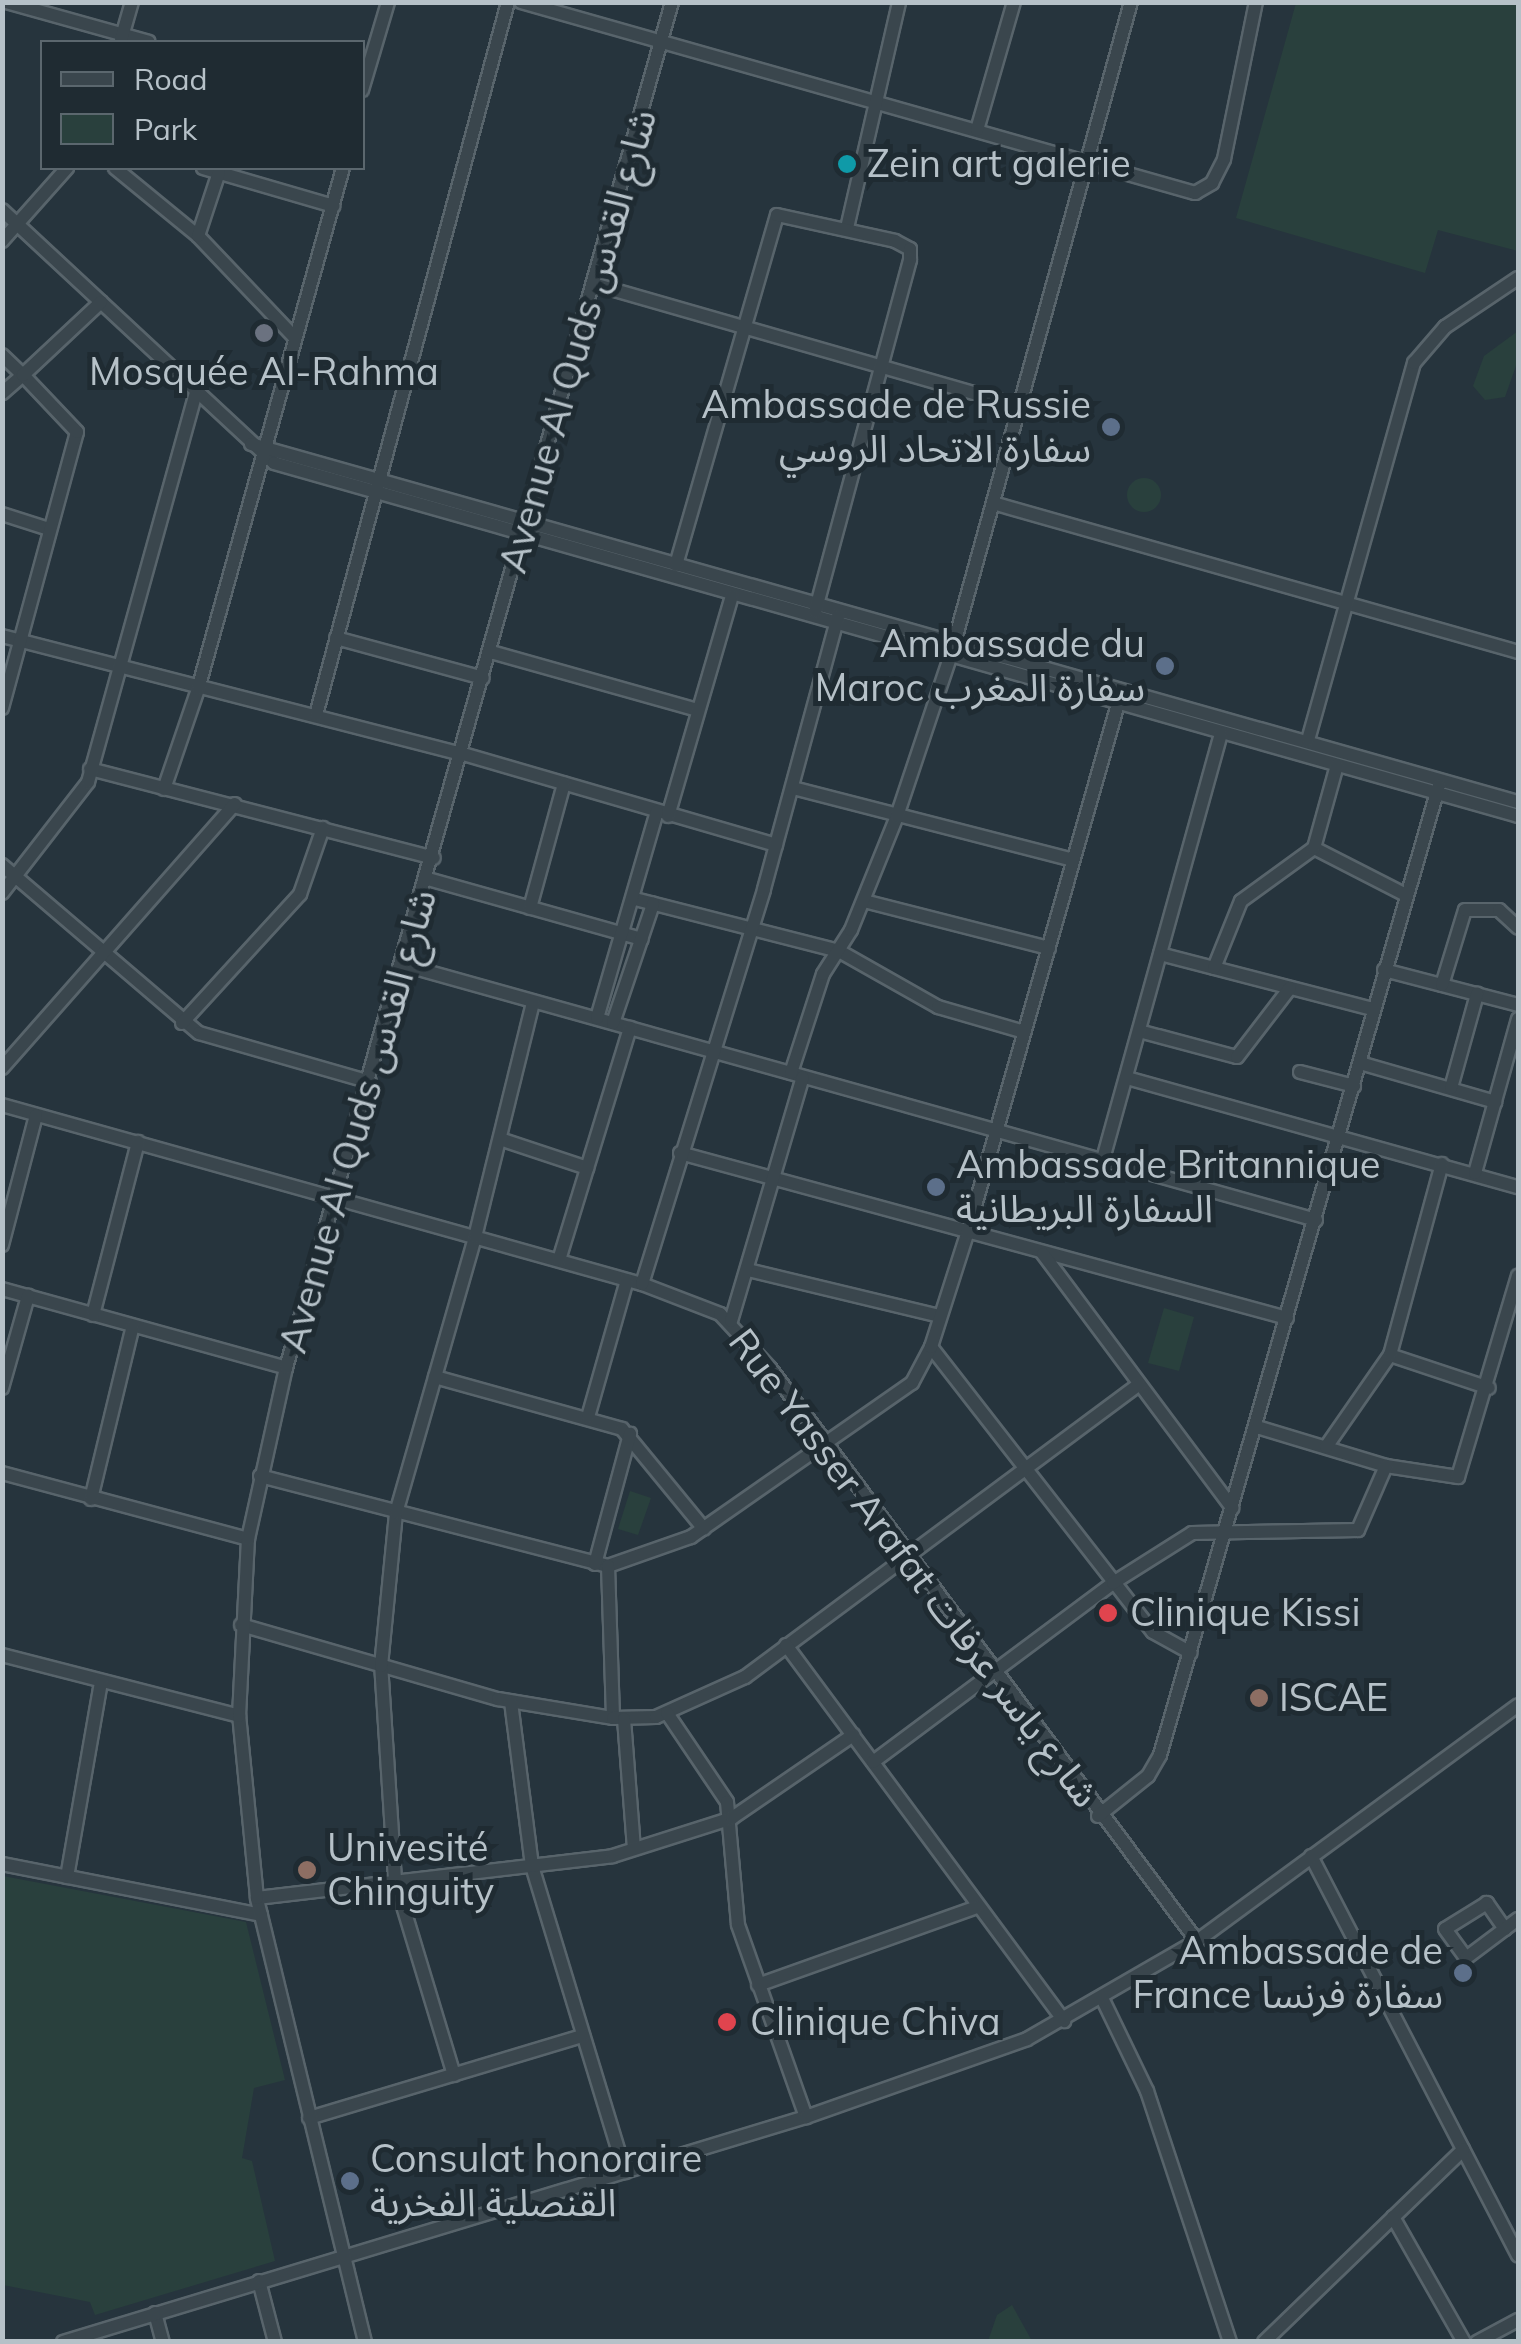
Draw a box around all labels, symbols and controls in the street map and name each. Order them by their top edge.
legend [40,40,365,170]
text: Road [134,60,208,98]
street label: Avenue Al Quds شارع القدس [490,104,666,578]
text: Park [134,110,197,148]
place label: Zein art galerie [867,141,1131,187]
marker: Zein art galerie [836,153,858,175]
marker: Mosquée Al-Rahma [253,322,275,344]
place label: Mosquée Al-Rahma [89,349,439,395]
place label: Ambassade de Russie سفارة الاتحاد الروسي [701,382,1091,472]
marker: Ambassade de Russie سفارة الاتحاد الروسي [1100,416,1122,438]
place label: Ambassade du Maroc سفارة المغرب [815,621,1145,711]
marker: Ambassade du Maroc سفارة المغرب [1154,655,1176,677]
street label: Avenue Al Quds شارع القدس [270,884,446,1358]
place label: Ambassade Britannique السفارة البريطانية [956,1142,1381,1232]
marker: Ambassade Britannique السفارة البريطانية [925,1176,947,1198]
street label: Rue Yasser Arafat شارع ياسر عرفات [719,1320,1109,1816]
place label: Clinique Kissi [1130,1590,1361,1636]
marker: Clinique Kissi [1095,1600,1121,1626]
place label: ISCAE [1279,1675,1388,1721]
marker: ISCAE [1248,1687,1270,1709]
place label: Univesité Chinguity [327,1825,494,1915]
marker: Univesité Chinguity [296,1859,318,1881]
place label: Ambassade de France سفارة فرنسا [1132,1928,1443,2018]
marker: Ambassade de France سفارة فرنسا [1452,1962,1474,1984]
place label: Clinique Chiva [750,1999,1001,2045]
marker: Clinique Chiva [714,2009,740,2035]
place label: Consulat honoraire القنصلية الفخرية [370,2136,702,2226]
marker: Consulat honoraire القنصلية الفخرية [339,2170,361,2192]

